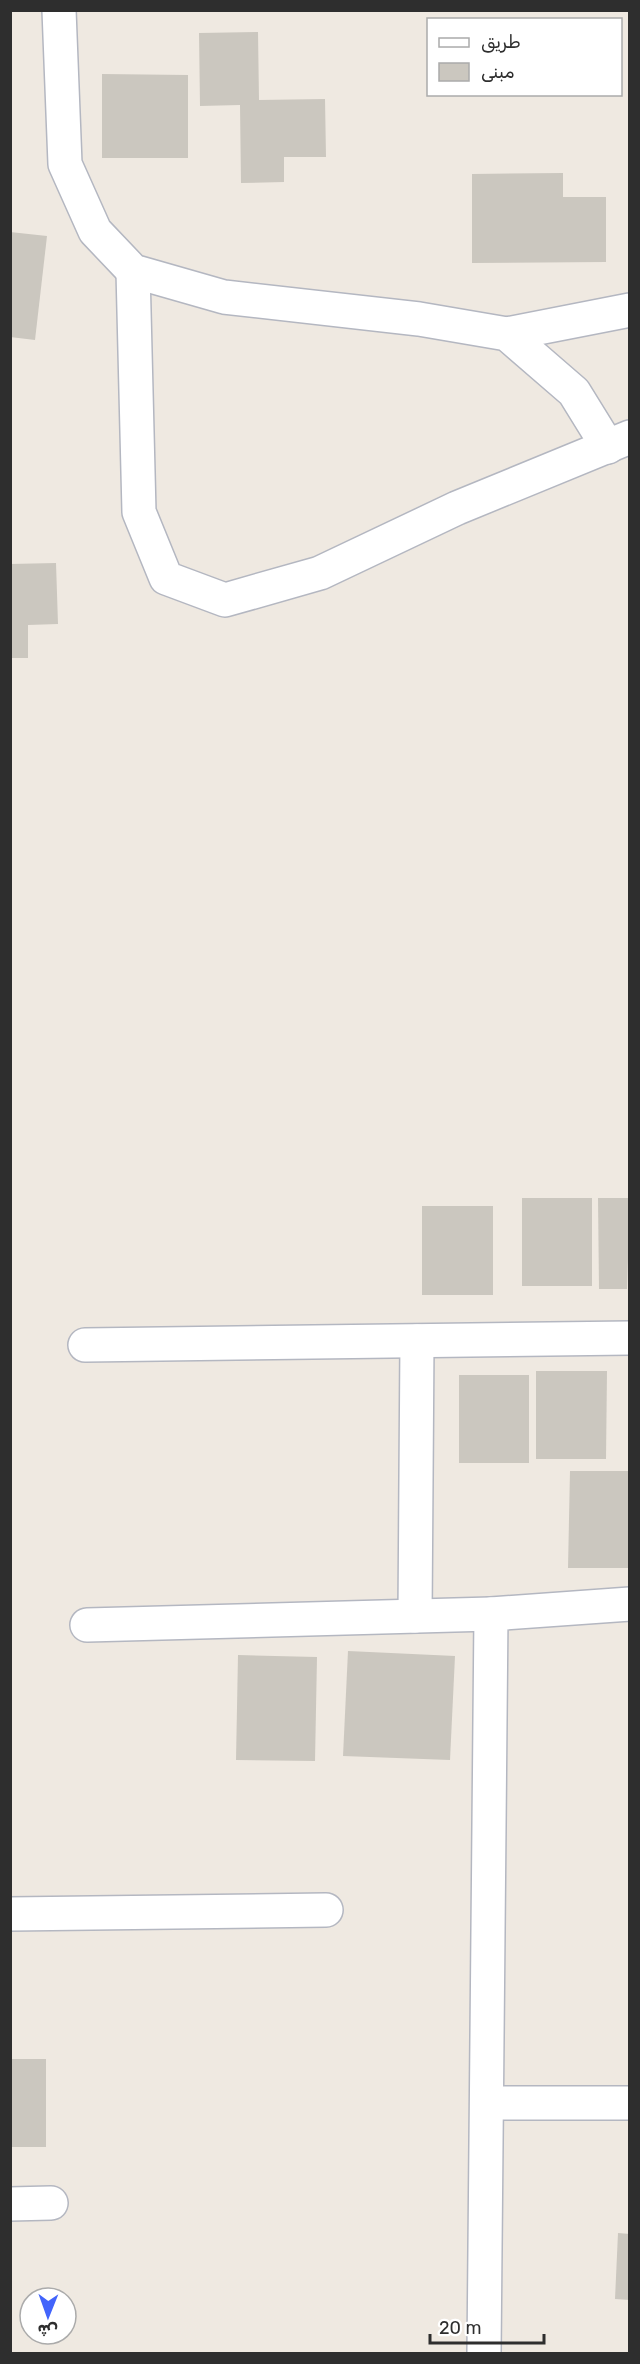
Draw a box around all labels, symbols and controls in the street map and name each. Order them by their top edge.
legend [427,18,622,96]
text: طريق [481,31,521,53]
text: مبنى [481,61,515,83]
north arrow [18,2286,78,2346]
scale bar [430,2307,544,2345]
text: 20 m [439,2317,481,2339]
text: ش [37,2321,58,2340]

